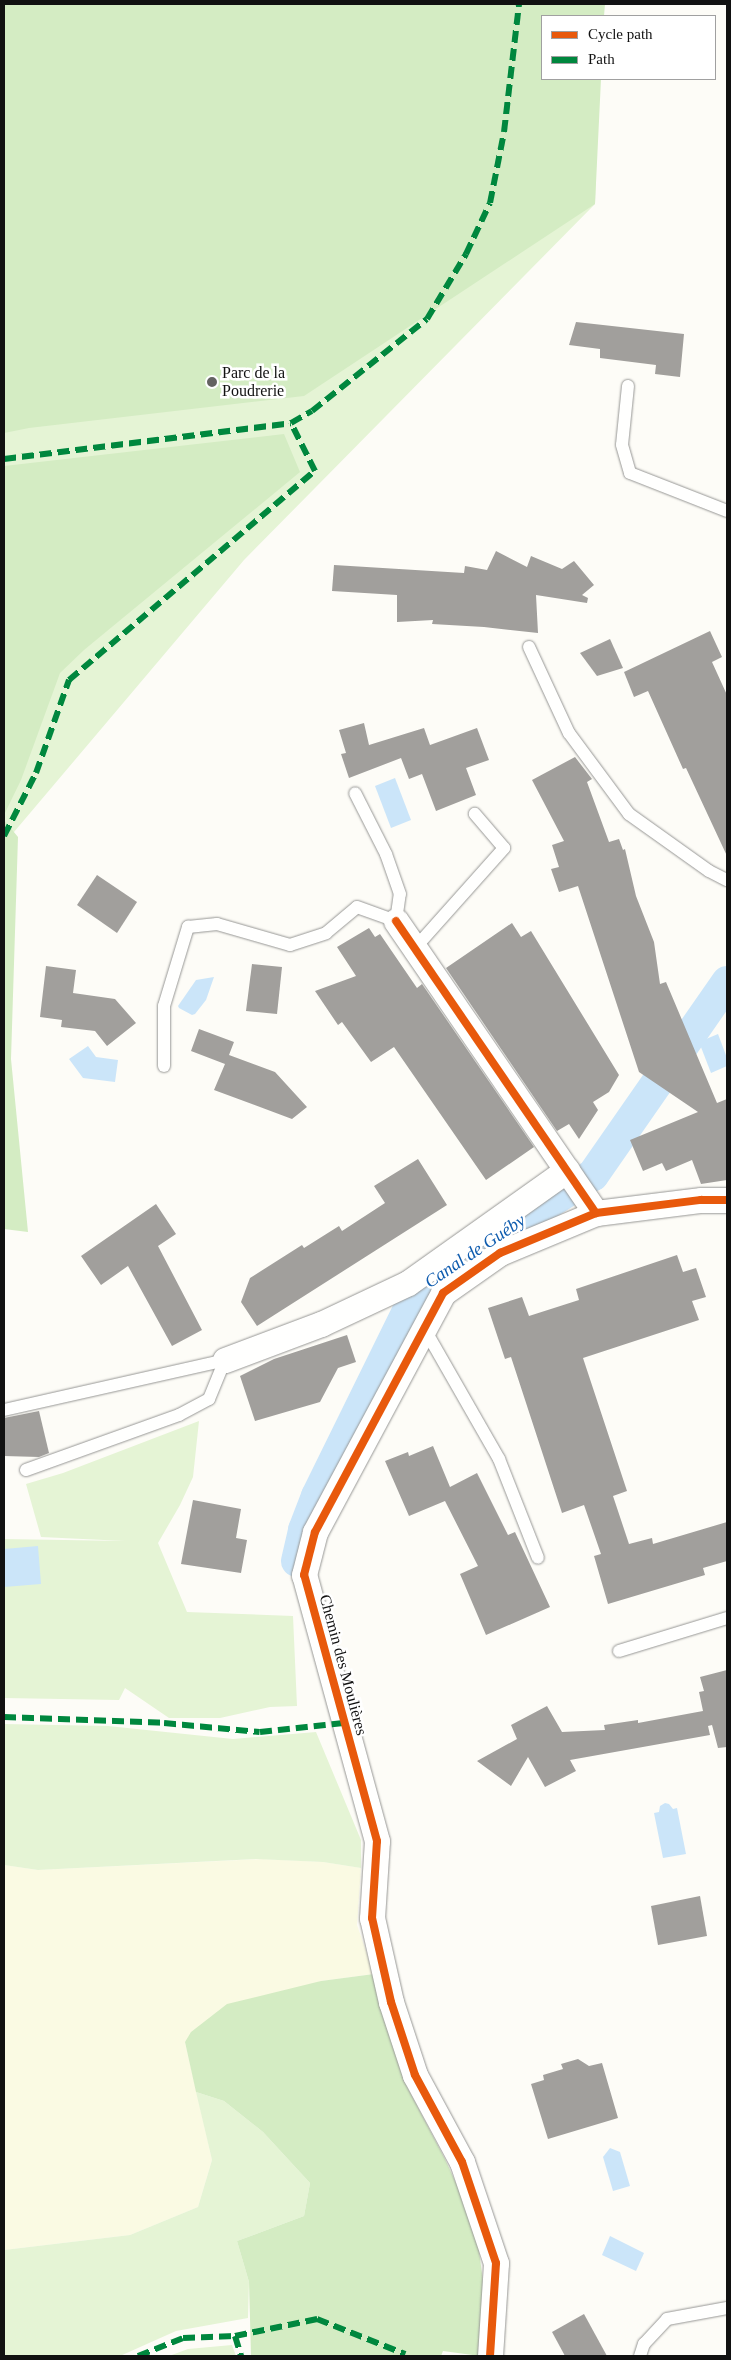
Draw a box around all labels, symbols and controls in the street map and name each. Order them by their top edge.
legend [541,15,716,80]
text: Cycle path [588,26,653,42]
text: Path [588,51,615,67]
place label: Parc de la Poudrerie [222,363,285,401]
marker: Parc de la Poudrerie [206,376,218,388]
water label: Canal de Guéby [420,1209,530,1293]
street label: Chemin des Moulières [315,1593,371,1737]

